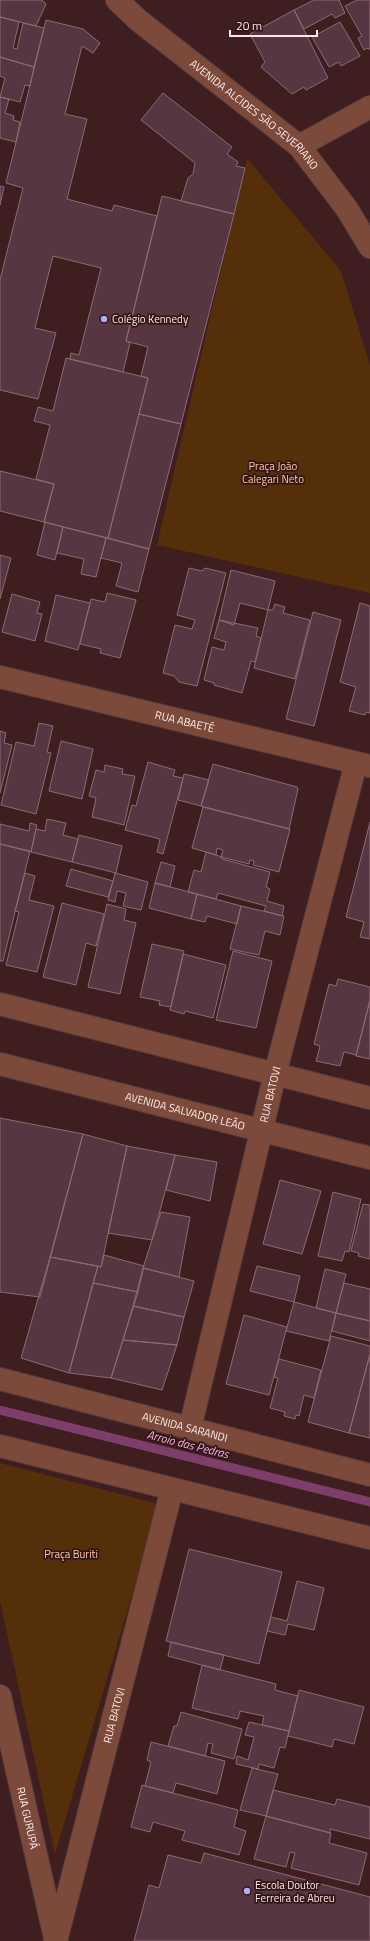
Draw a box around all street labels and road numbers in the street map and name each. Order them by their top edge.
street label: AVENIDA ALCIDES SÃO SEVERIANO [187,56,322,173]
street label: RUA ABAETÉ [153,707,216,736]
street label: RUA BATOVI [256,1065,285,1124]
street label: AVENIDA SALVADOR LEÃO [123,1088,247,1134]
street label: AVENIDA SARANDI [140,1408,229,1446]
street label: RUA BATOVI [99,1686,129,1745]
street label: RUA GURUPÁ [13,1785,43,1851]

